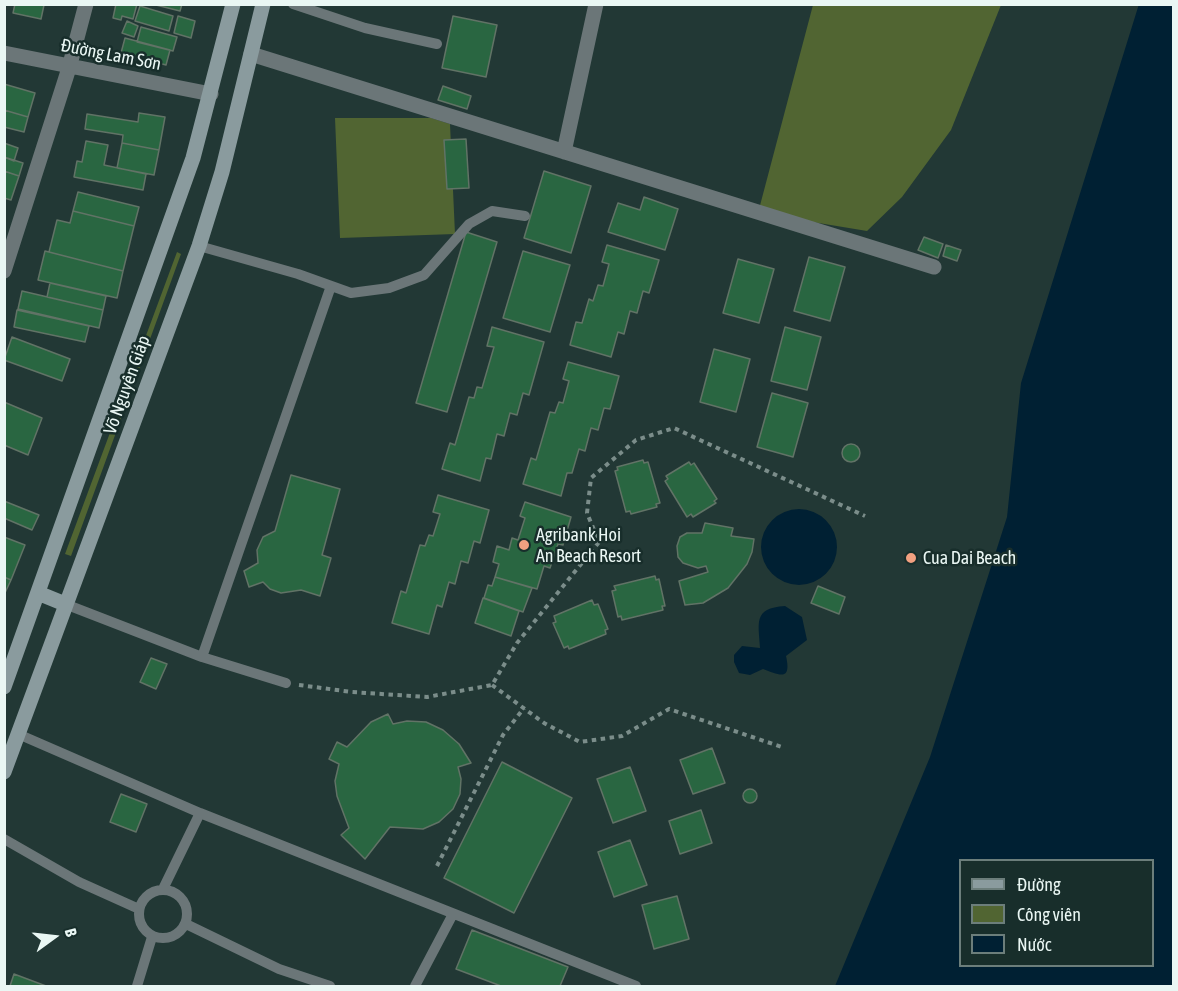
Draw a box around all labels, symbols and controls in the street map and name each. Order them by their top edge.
street label: Đường Lam Sơn [59,35,163,75]
street label: Võ Nguyên Giáp [99,333,155,437]
place label: Agribank Hoi An Beach Resort [536,524,641,566]
marker: Agribank Hoi An Beach Resort [517,538,531,552]
place label: Cua Dai Beach [923,547,1016,569]
marker: Cua Dai Beach [904,551,918,565]
legend [959,859,1154,967]
text: Đường [1017,874,1061,895]
text: Công viên [1017,904,1081,925]
north arrow [24,907,84,967]
text: B [62,926,81,938]
text: Nước [1017,934,1051,955]

